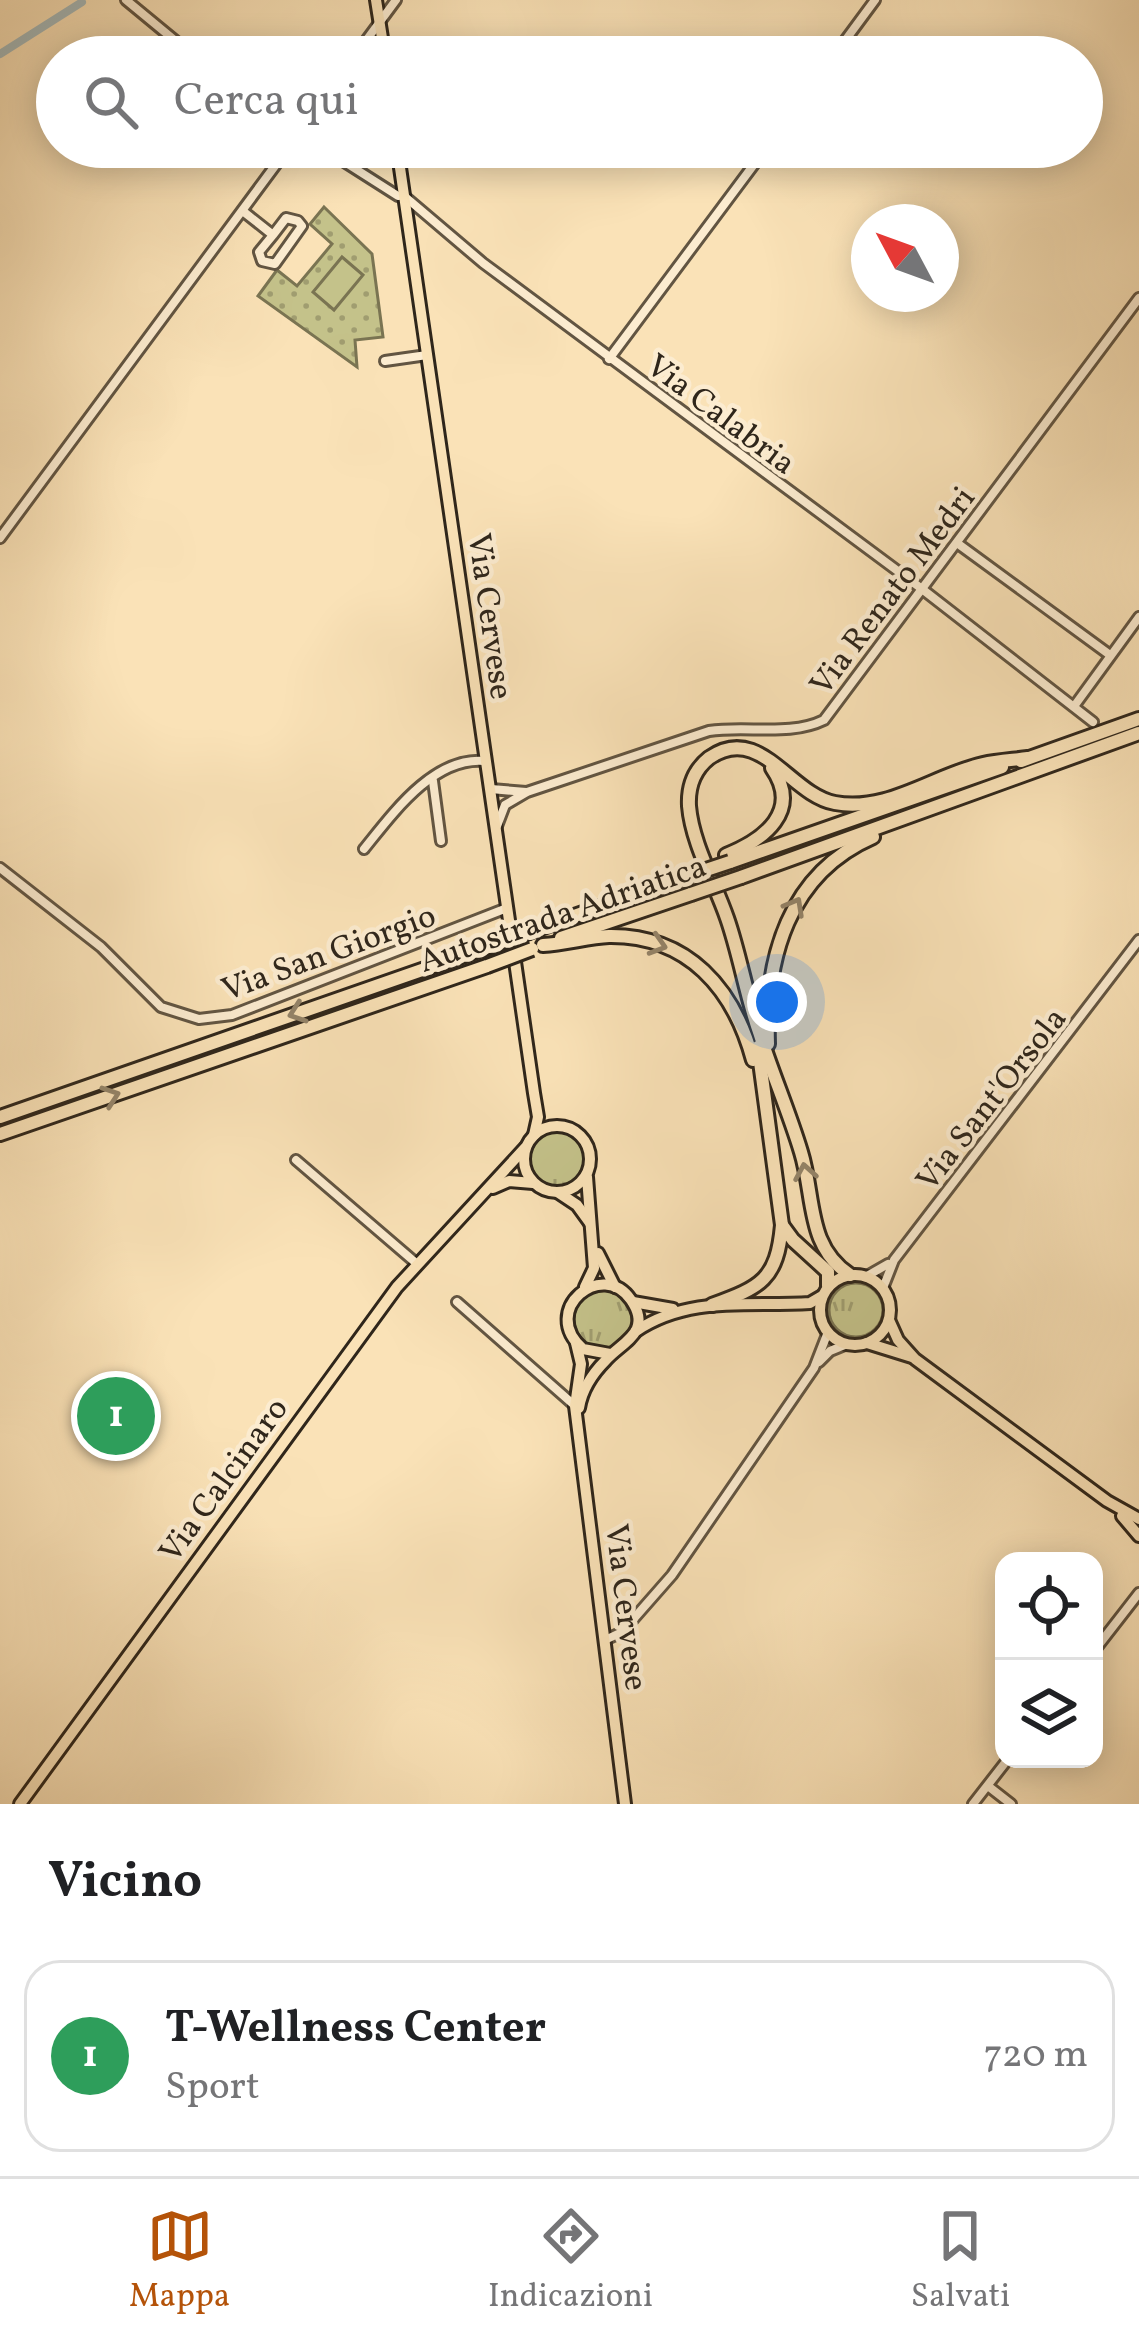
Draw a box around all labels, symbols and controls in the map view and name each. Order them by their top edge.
search box [36,36,1103,168]
icon: search [78,69,144,135]
text: Cerca qui [174,71,359,134]
north arrow [851,204,959,312]
street label: Via Calabria [635,345,804,488]
street label: Via Renato Medri [800,478,988,706]
street label: Via Cervese [454,530,522,703]
street label: Autostrada Adriatica [413,845,713,987]
street label: Via San Giorgio [216,895,443,1015]
one-way arrow [781,898,804,919]
one-way arrow [647,931,668,956]
your location [747,972,807,1032]
one-way arrow [288,999,309,1023]
street label: Via Sant'Orsola [907,999,1080,1202]
one-way arrow [99,1086,120,1110]
one-way arrow [793,1162,818,1182]
pin: 1 [77,1371,155,1461]
street label: Via Calcinaro [150,1389,301,1573]
street label: Via Cervese [591,1522,657,1693]
map controls [995,1552,1103,1768]
button: locate [995,1552,1103,1660]
button: layers [995,1660,1103,1768]
text: Vicino [48,1847,202,1918]
text: T-Wellness Center [165,1998,546,2061]
text: 1 [82,2029,98,2083]
text: 720 m [984,2029,1088,2083]
text: Sport [165,2061,260,2115]
tab: Mappa [129,2203,230,2321]
tab: Indicazioni [488,2203,653,2321]
tab: Salvati [911,2203,1010,2321]

